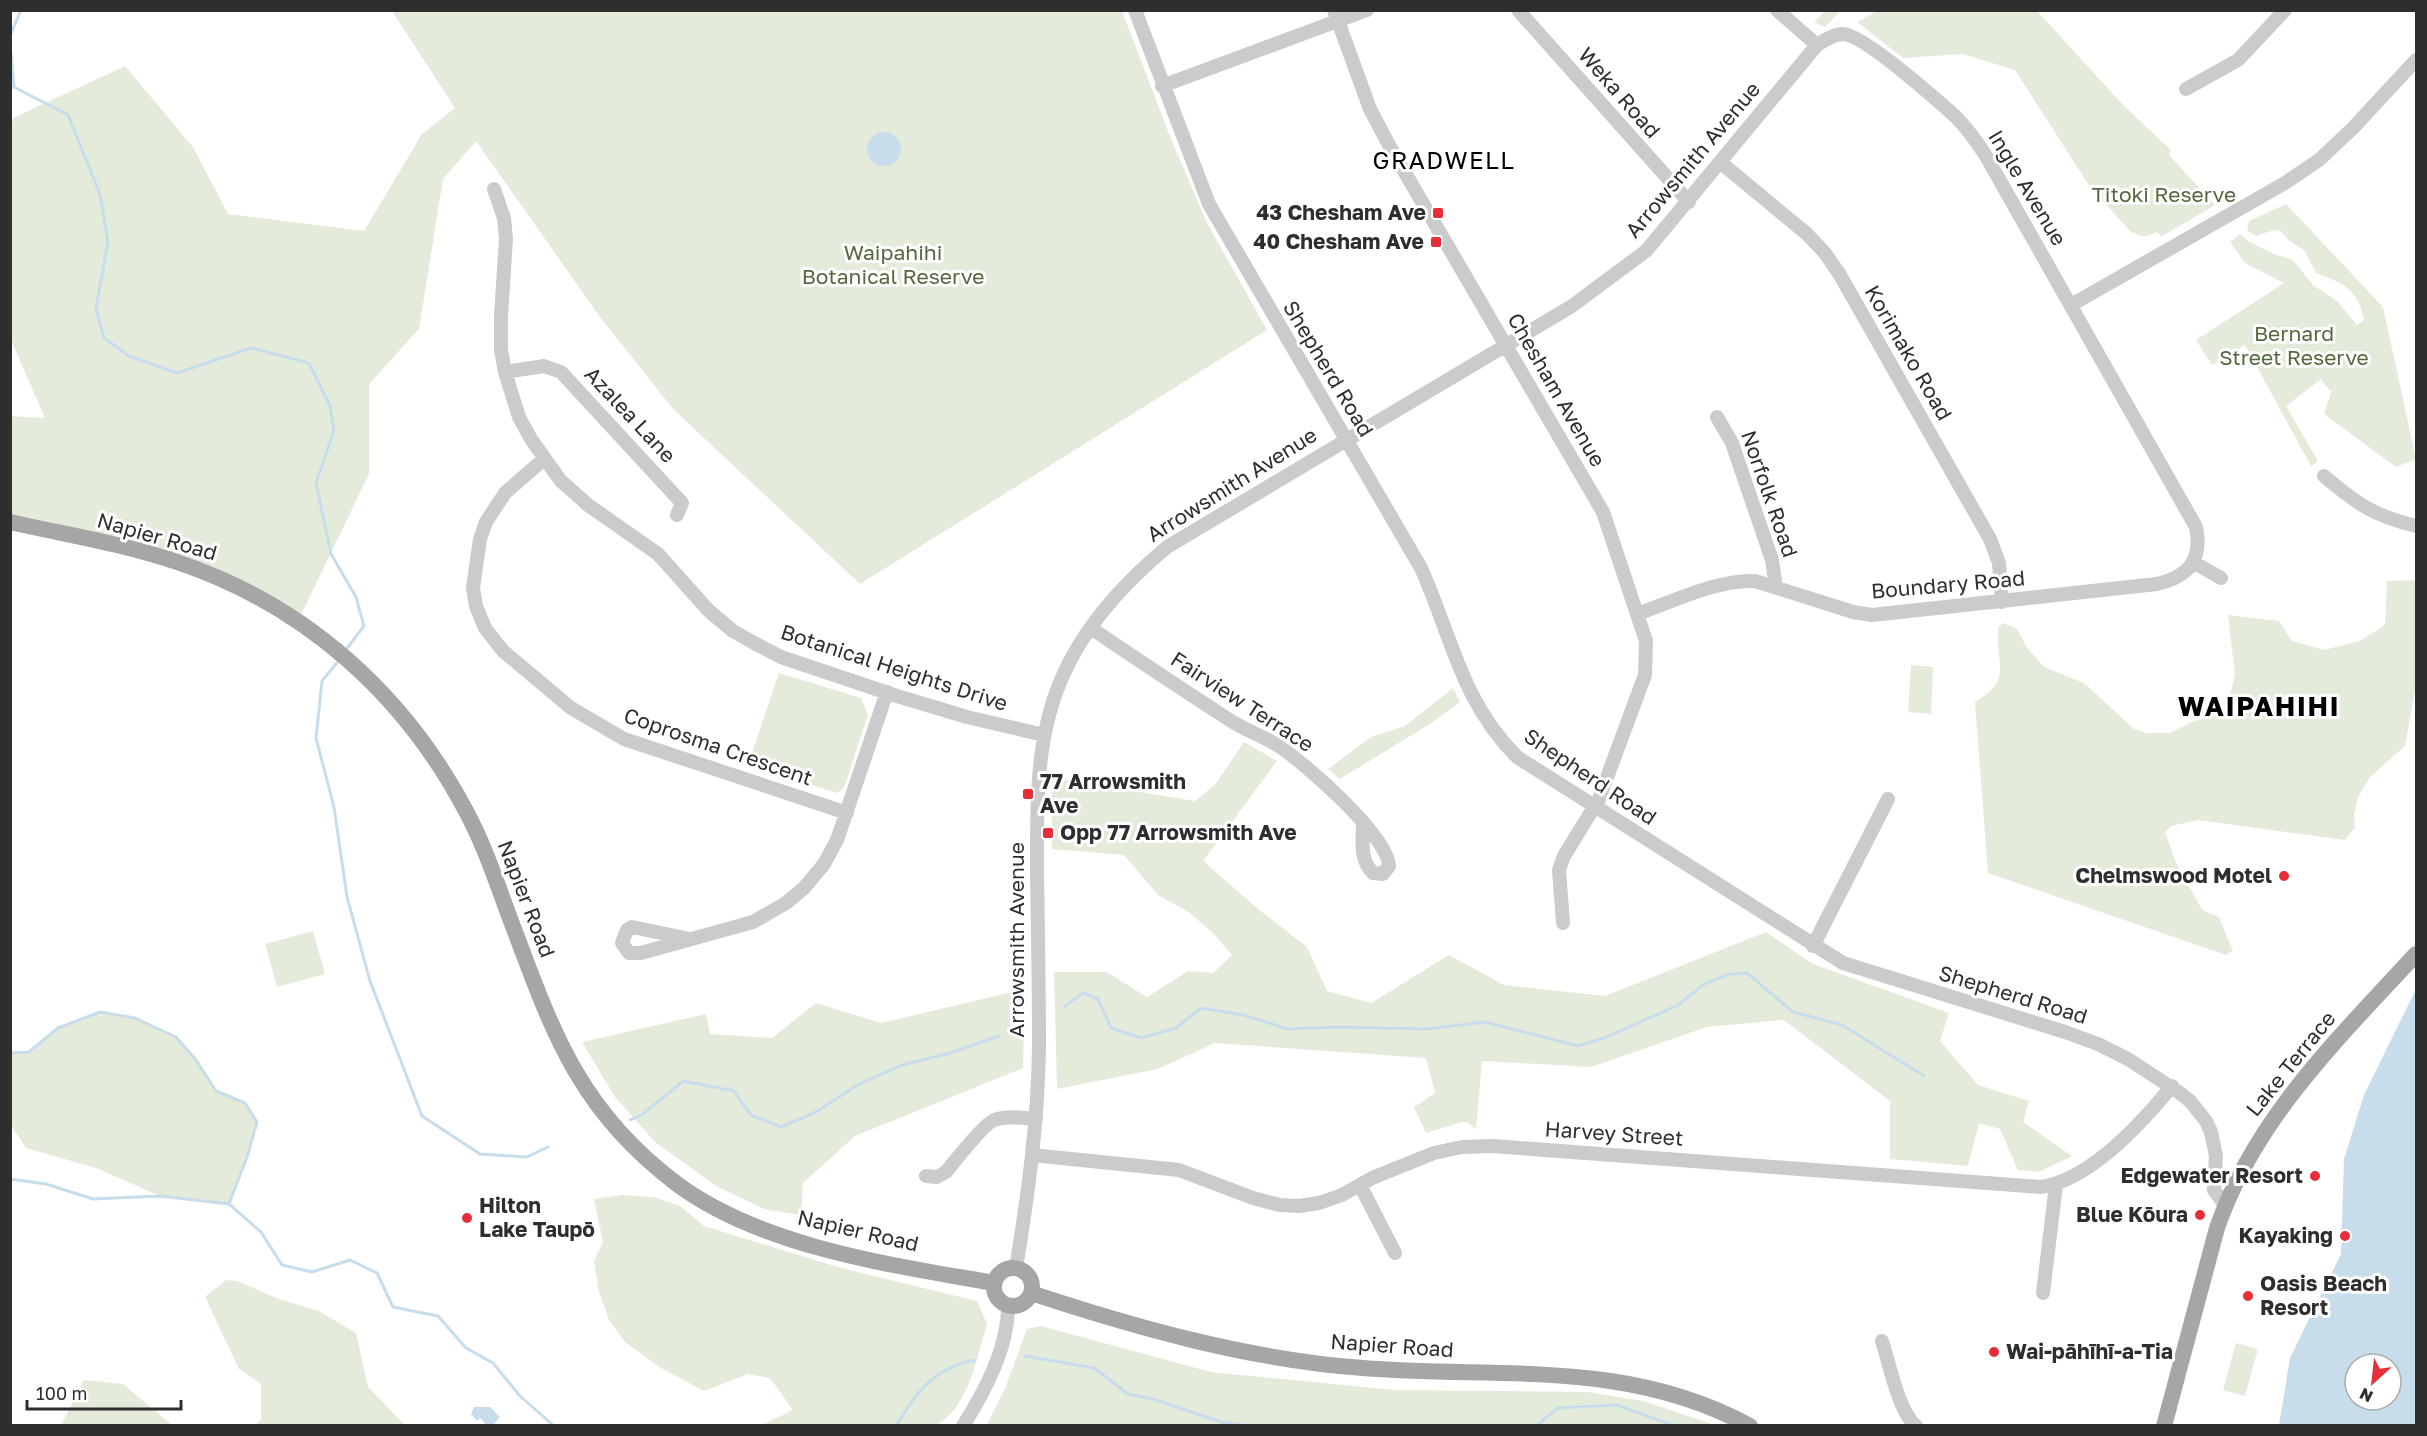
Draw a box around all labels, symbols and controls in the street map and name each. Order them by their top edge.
street label: Weka Road [1573,42,1666,143]
street label: Arrowsmith Avenue [1619,76,1765,243]
street label: Ingle Avenue [1983,125,2073,250]
district label: GRADWELL [1373,145,1515,174]
park label: Titoki Reserve [2092,181,2236,207]
place label: 43 Chesham Ave [1256,199,1426,225]
marker: 43 Chesham Ave [1431,206,1445,220]
place label: 40 Chesham Ave [1253,228,1424,254]
marker: 40 Chesham Ave [1429,235,1443,249]
park label: Waipahihi Botanical Reserve [802,239,984,289]
street label: Korimako Road [1860,280,1958,425]
street label: Shepherd Road [1278,296,1380,441]
street label: Chesham Avenue [1502,308,1611,471]
park label: Bernard Street Reserve [2219,320,2369,370]
street label: Azalea Lane [580,361,682,468]
street label: Arrowsmith Avenue [1142,421,1321,547]
street label: Norfolk Road [1736,427,1804,561]
street label: Napier Road [94,507,220,566]
street label: Boundary Road [1870,564,2026,604]
street label: Botanical Heights Drive [778,618,1011,716]
street label: Fairview Terrace [1166,645,1319,757]
district label: WAIPAHIHI [2178,690,2340,722]
street label: Coprosma Crescent [621,702,816,790]
street label: Shepherd Road [1519,722,1662,830]
place label: 77 Arrowsmith Ave [1040,768,1186,818]
marker: 77 Arrowsmith Ave [1021,787,1035,801]
place label: Opp 77 Arrowsmith Ave [1060,819,1297,845]
marker: Opp 77 Arrowsmith Ave [1041,826,1055,840]
street label: Napier Road [493,836,561,961]
street label: Arrowsmith Avenue [1003,842,1029,1038]
place label: Chelmswood Motel [2075,862,2272,888]
marker: Chelmswood Motel [2277,869,2291,883]
street label: Shepherd Road [1936,959,2091,1029]
street label: Lake Terrace [2240,1005,2341,1121]
street label: Harvey Street [1544,1115,1684,1151]
place label: Edgewater Resort [2121,1162,2303,1188]
marker: Edgewater Resort [2308,1169,2322,1183]
place label: Hilton Lake Taupō [479,1192,595,1242]
place label: Blue Kōura [2076,1201,2188,1227]
street label: Napier Road [795,1203,921,1257]
marker: Blue Kōura [2193,1208,2207,1222]
marker: Hilton Lake Taupō [460,1211,474,1225]
place label: Kayaking [2239,1222,2333,1248]
marker: Kayaking [2338,1229,2352,1243]
place label: Oasis Beach Resort [2260,1270,2387,1320]
marker: Oasis Beach Resort [2241,1289,2255,1303]
street label: Napier Road [1330,1328,1455,1362]
place label: Wai-pāhīhī-a-Tia [2006,1338,2173,1364]
marker: Wai-pāhīhī-a-Tia [1987,1345,2001,1359]
north arrow [2343,1352,2403,1412]
scale bar [27,1373,182,1411]
text: 100 m [36,1382,87,1404]
text: N [2356,1384,2376,1407]

